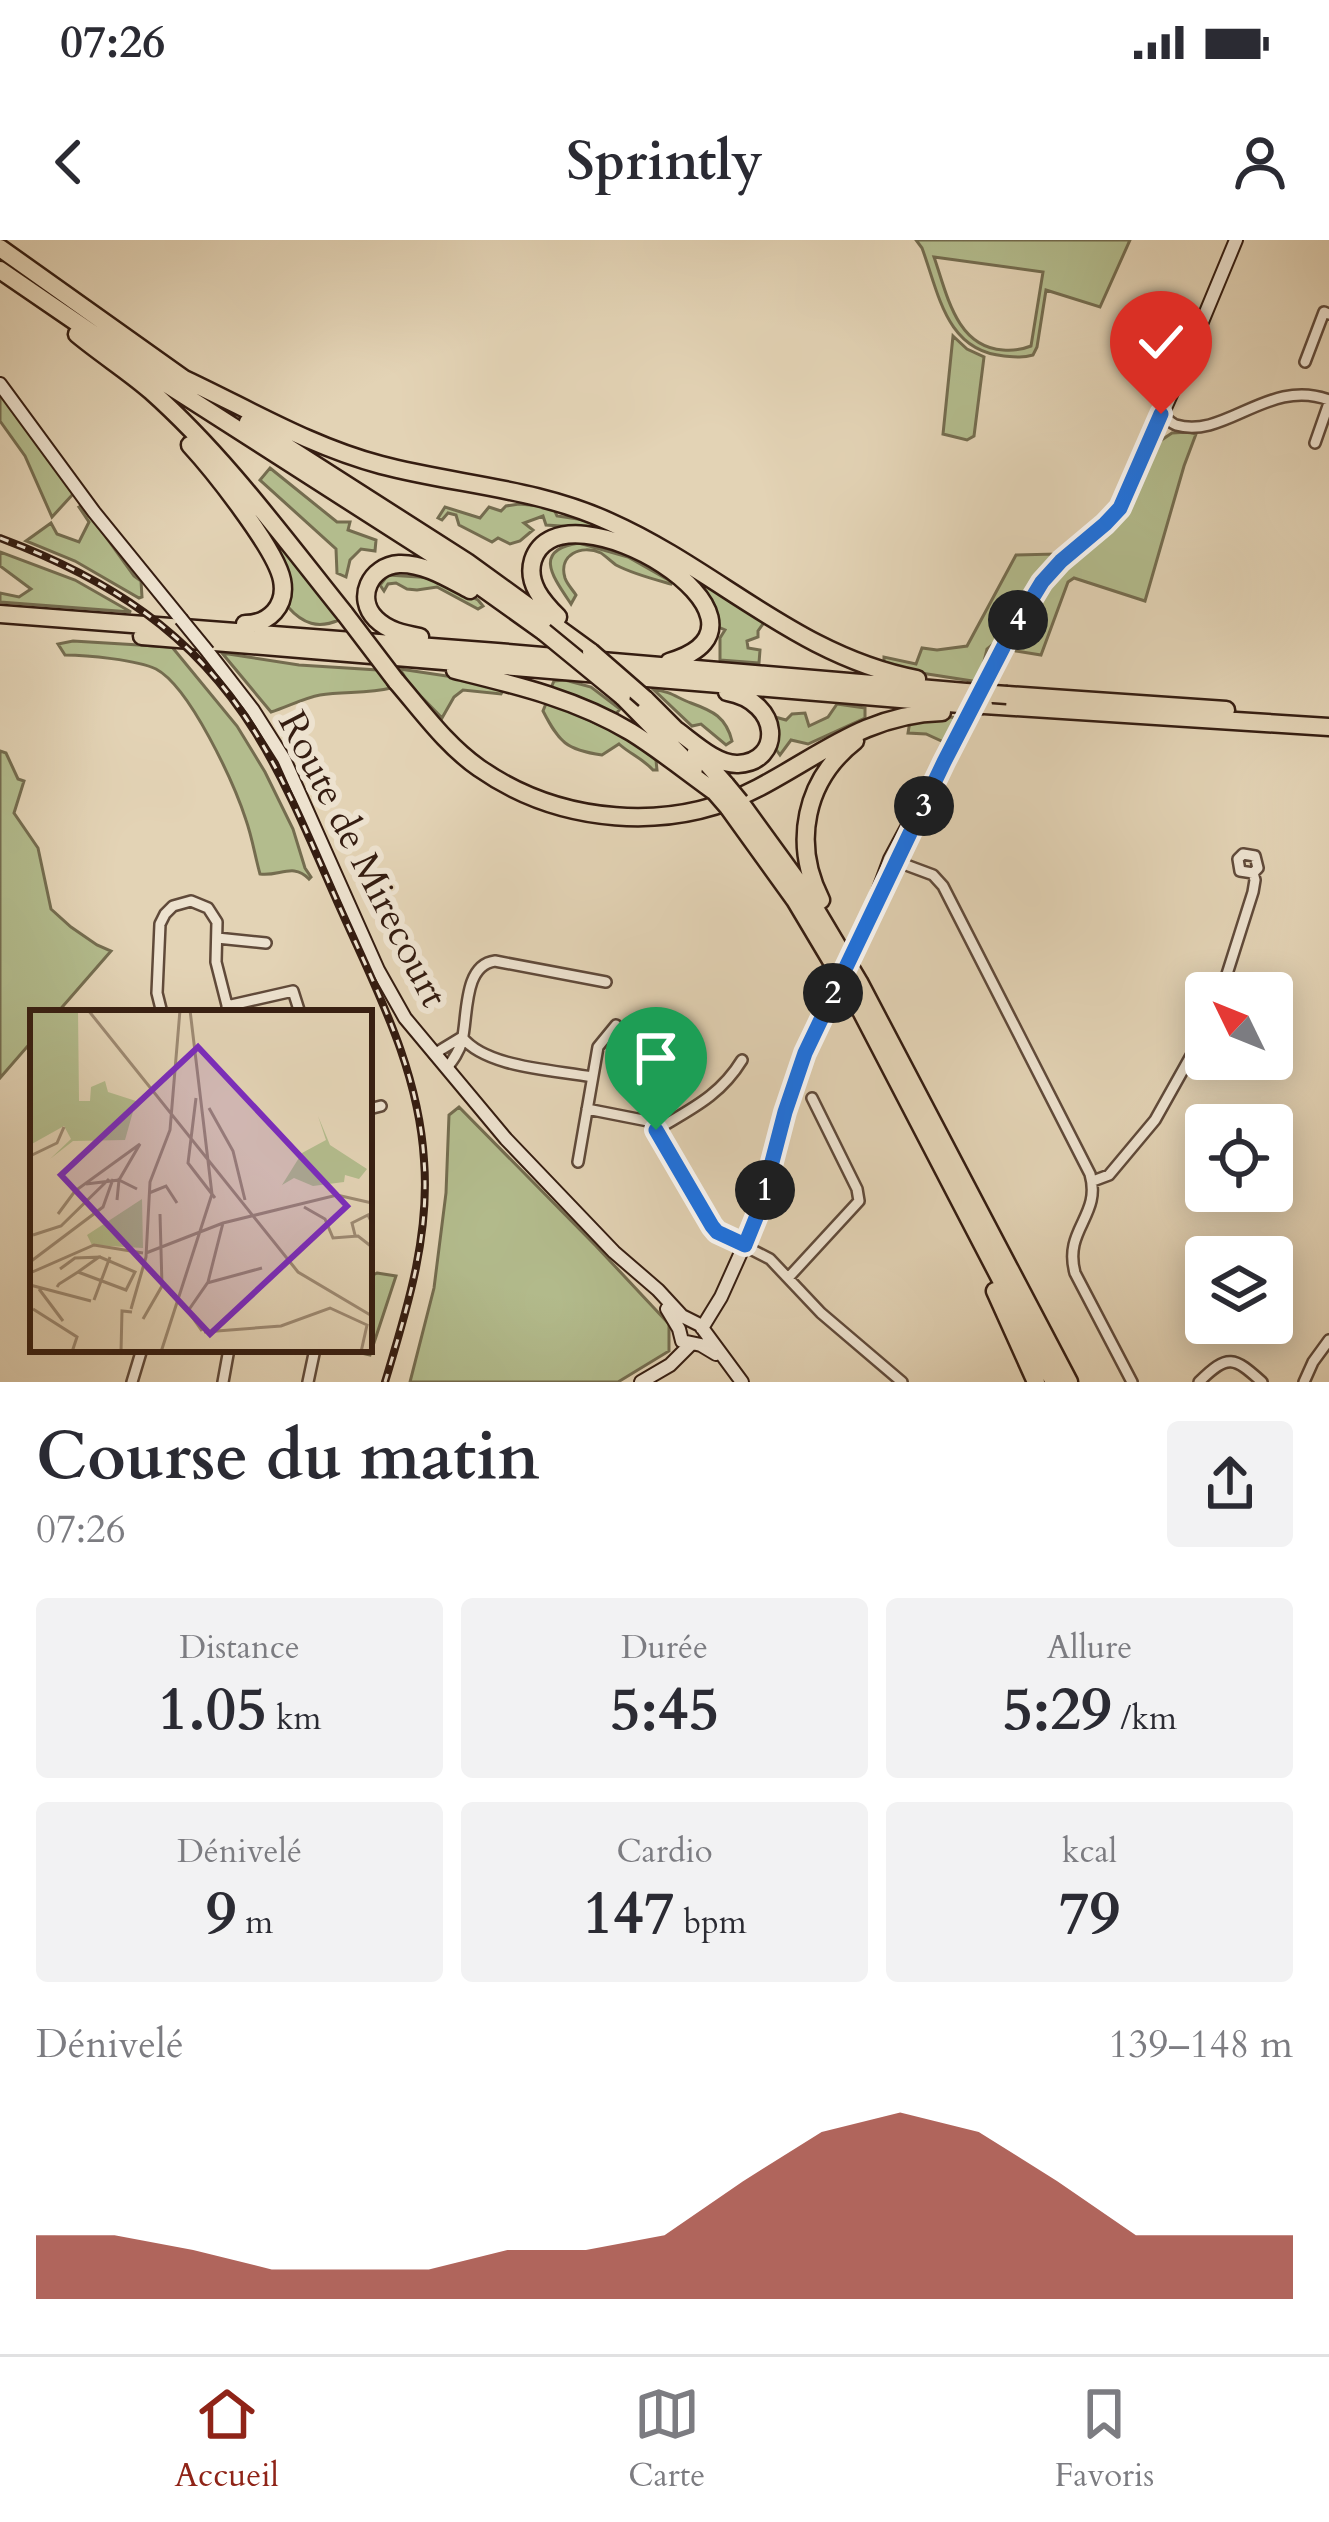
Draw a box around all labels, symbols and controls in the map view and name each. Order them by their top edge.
text: 07:26 [60,12,165,73]
text: Sprintly [566,126,763,199]
icon: back [36,129,102,195]
icon: person [1227,129,1293,195]
pin [1110,291,1212,414]
icon: check [1128,309,1194,375]
pin: 4 [988,590,1048,650]
text: 4 [1010,597,1026,642]
street label: Route de Mirecourt [266,702,460,1016]
pin: 3 [894,776,954,836]
text: 3 [916,783,932,828]
pin: 2 [803,963,863,1023]
text: 2 [825,970,841,1015]
north arrow [1185,972,1293,1080]
map controls [1185,972,1293,1344]
pin [605,1007,707,1130]
inset map [30,1010,372,1352]
icon: arrive [623,1025,689,1091]
button: locate [1185,1104,1293,1212]
pin: 1 [735,1160,795,1220]
text: 1 [757,1167,773,1212]
button: layers [1185,1236,1293,1344]
text: Course du matin [36,1413,540,1502]
button: share [1167,1421,1293,1547]
text: 07:26 [36,1503,126,1556]
text: Distance [179,1625,300,1670]
text: Durée [621,1625,708,1670]
text: Allure [1047,1625,1132,1670]
text: 1.05 [157,1670,267,1751]
text: 5:45 [610,1670,719,1751]
text: 5:29 [1002,1670,1112,1751]
text: km [267,1696,322,1741]
text: /km [1112,1696,1177,1741]
text: Dénivelé [177,1829,302,1874]
text: Cardio [616,1829,713,1874]
text: kcal [1062,1829,1117,1874]
text: 9 [206,1874,236,1955]
text: 147 [582,1874,675,1955]
text: 79 [1059,1874,1120,1955]
text: m [236,1900,273,1945]
text: bpm [675,1900,747,1945]
text: Dénivelé [36,2018,184,2071]
text: 139–148 m [1108,2018,1293,2071]
tab: Accueil [175,2381,279,2498]
tab: Carte [628,2381,705,2498]
tab: Favoris [1054,2381,1154,2498]

